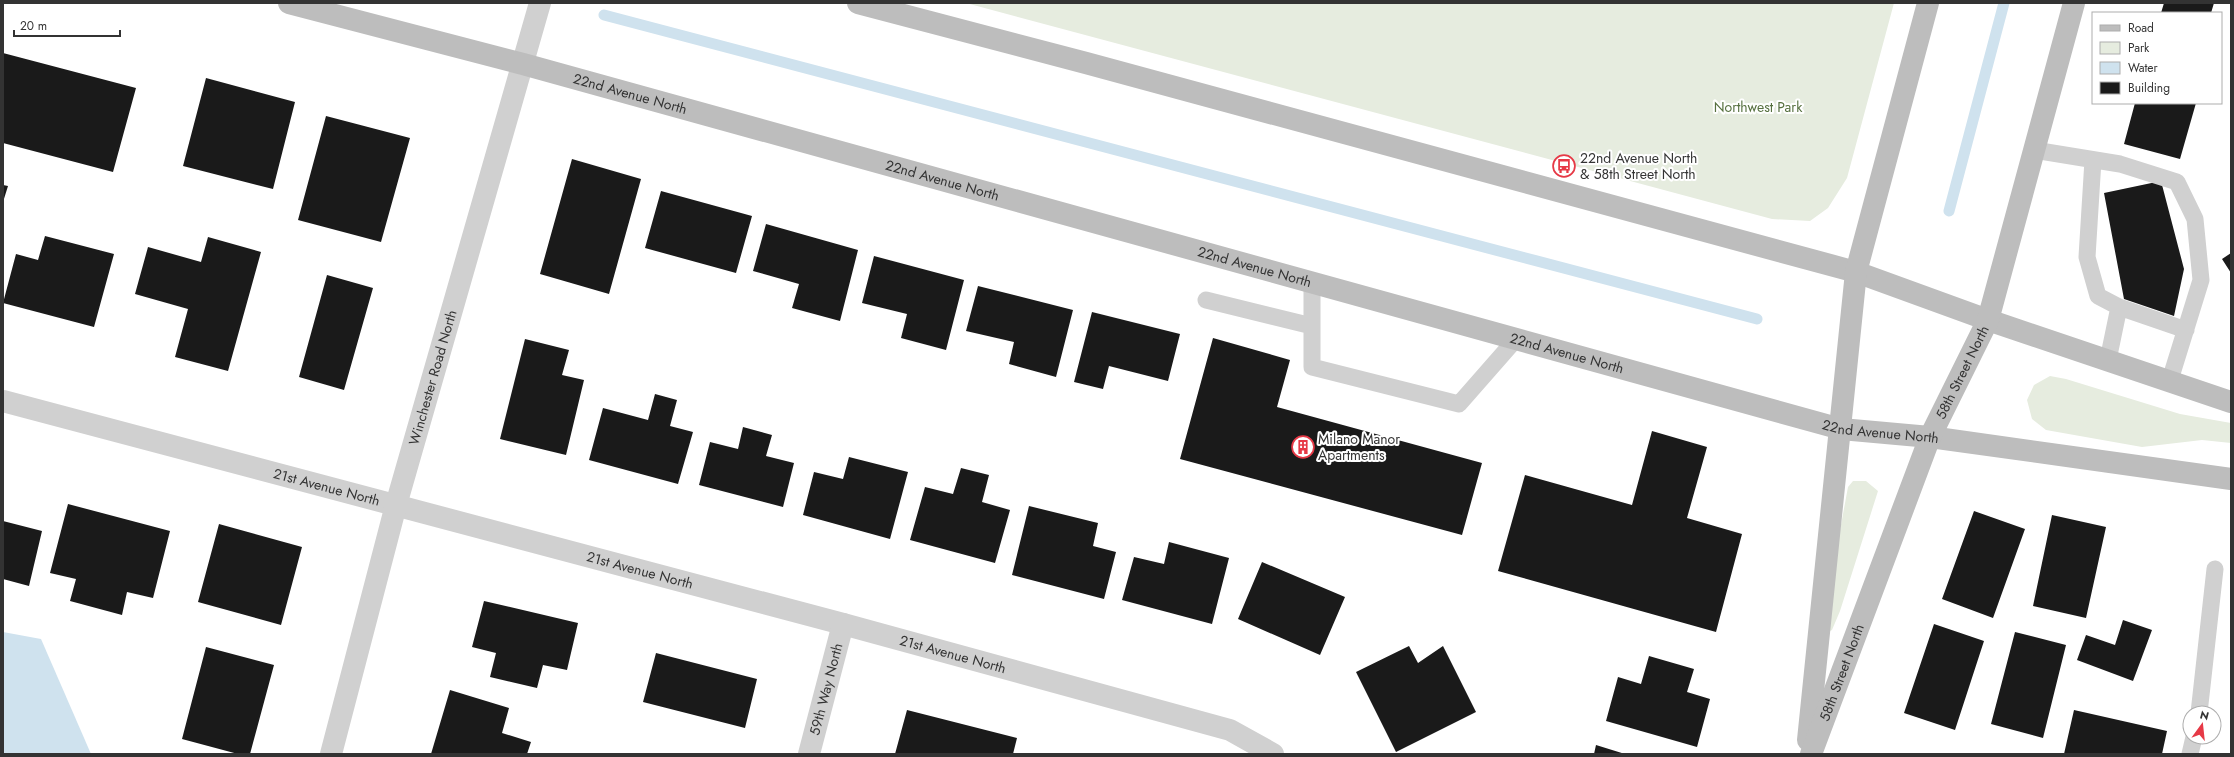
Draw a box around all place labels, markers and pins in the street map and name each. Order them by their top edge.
place label: 22nd Avenue North & 58th Street North [1580,148,1697,184]
bus stop icon: 22nd Avenue North & 58th Street North [1551,153,1577,179]
place label: Milano Manor Apartments [1318,429,1400,465]
building icon: Milano Manor Apartments [1290,434,1316,460]

